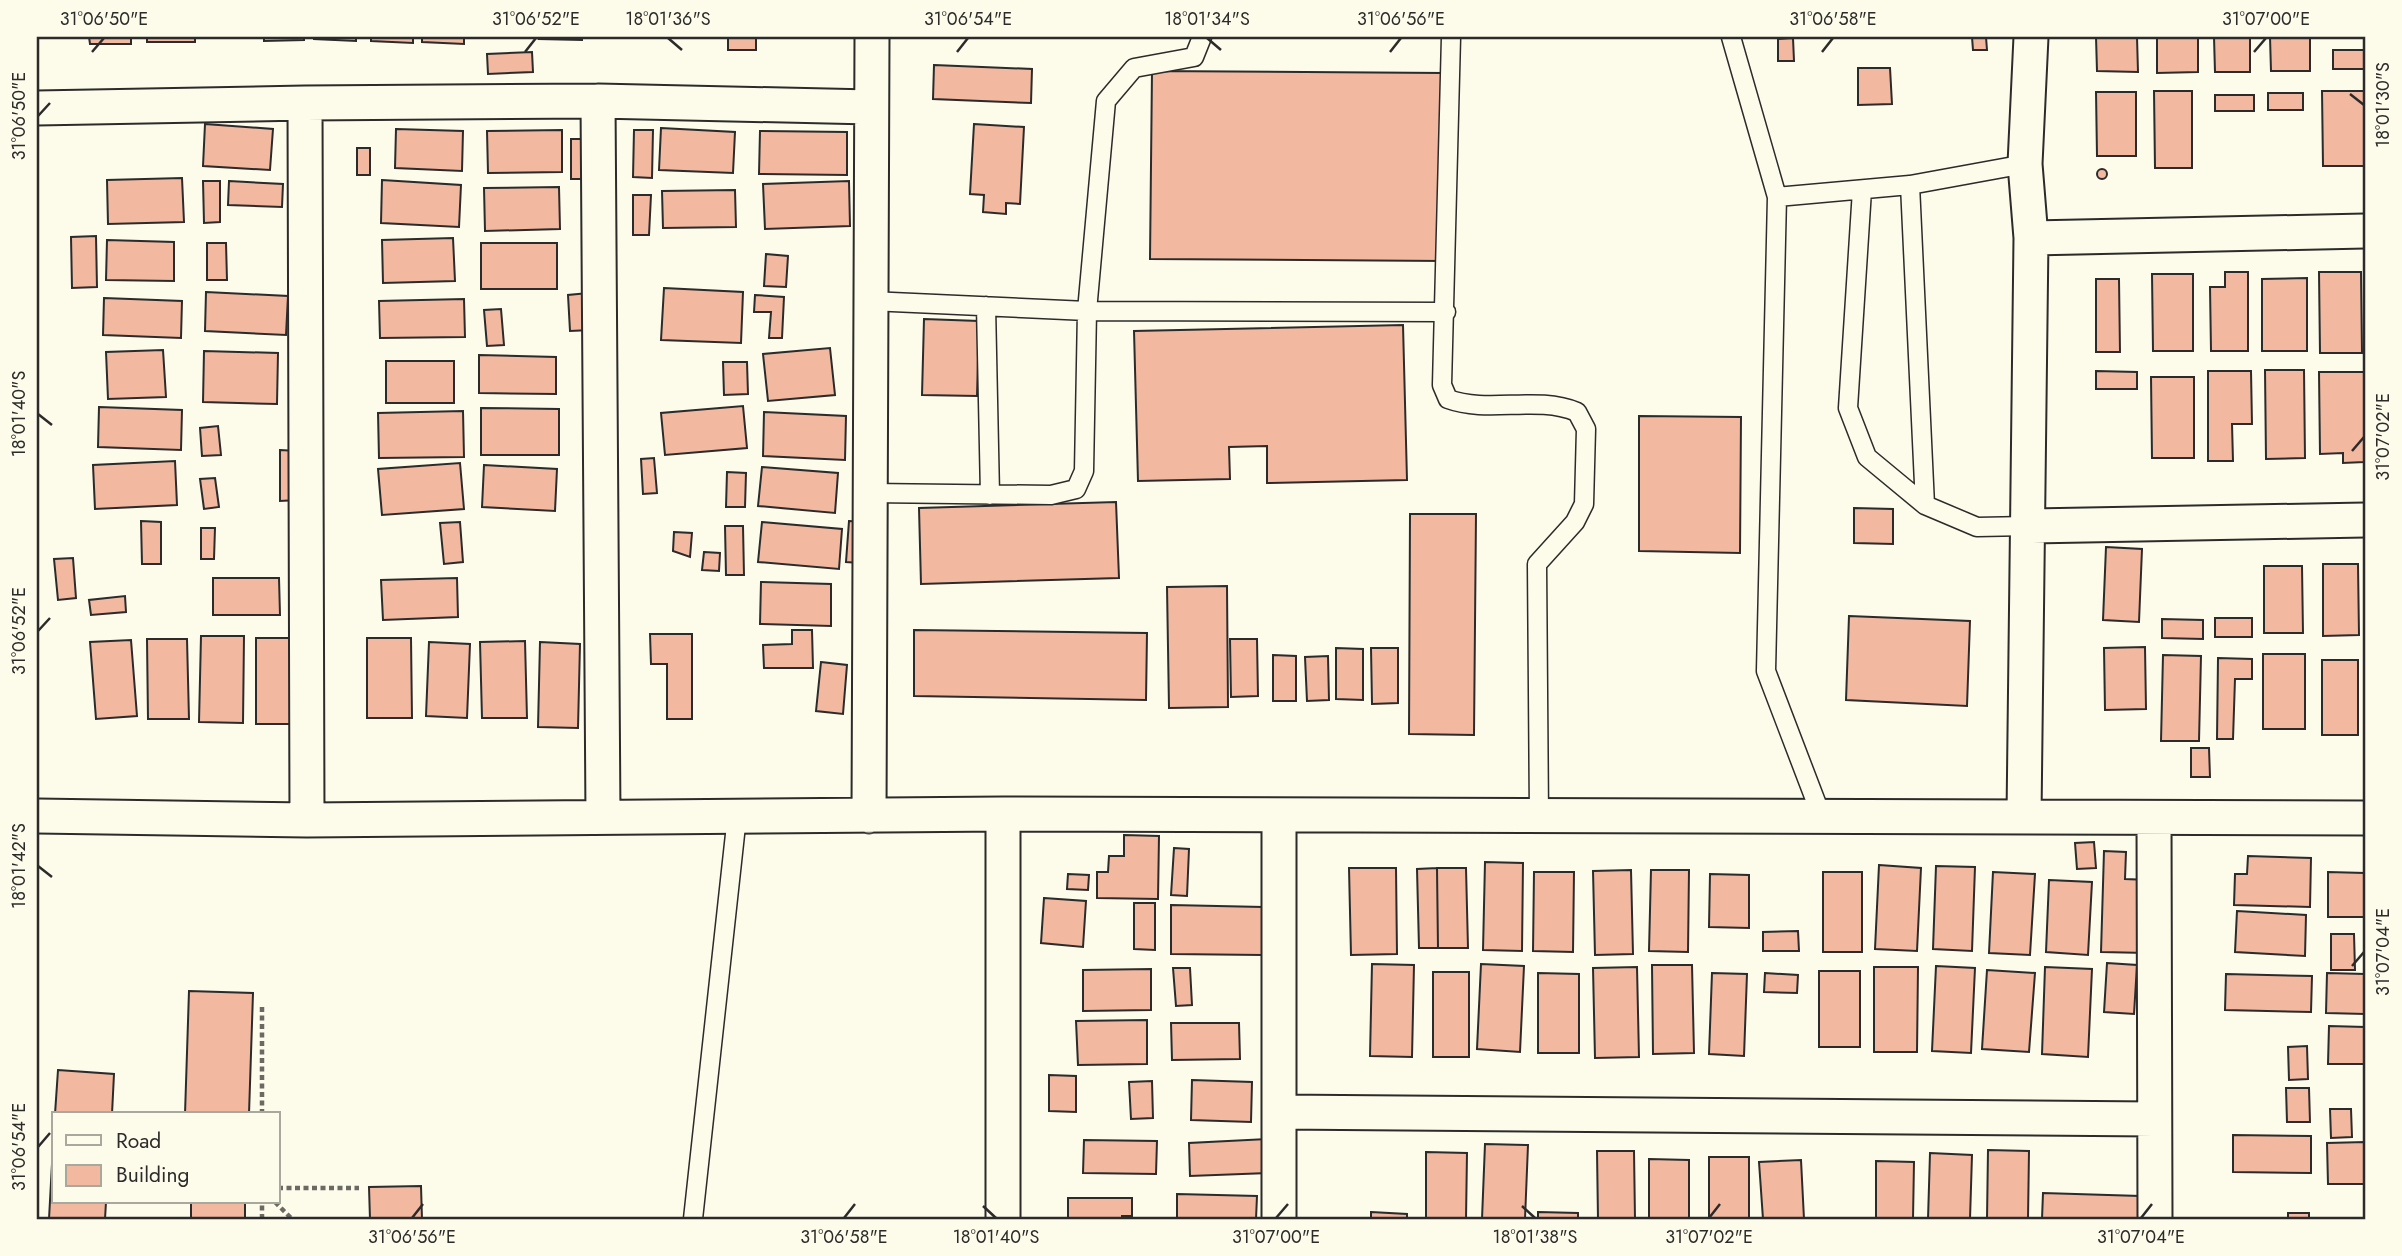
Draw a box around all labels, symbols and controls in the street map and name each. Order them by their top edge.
text: 31°06'50"E [60,6,148,32]
text: 31°06'52"E [492,6,580,32]
text: 18°01'36"S [625,6,711,32]
text: 31°06'54"E [924,6,1012,32]
text: 18°01'34"S [1164,6,1250,32]
text: 31°06'56"E [1357,6,1445,32]
text: 31°06'58"E [1789,6,1877,32]
text: 31°07'00"E [2222,6,2310,32]
text: 18°01'30"S [2370,62,2396,148]
text: 31°06'50"E [6,72,32,160]
text: 18°01'40"S [6,371,32,457]
text: 31°07'02"E [2370,393,2396,481]
text: 31°06'52"E [6,587,32,675]
text: 18°01'42"S [6,823,32,909]
text: 31°07'04"E [2370,908,2396,996]
text: 31°06'54"E [6,1103,32,1191]
legend [52,1112,280,1204]
text: Road [116,1126,161,1156]
text: Building [116,1160,189,1190]
text: 31°06'56"E [368,1224,456,1250]
text: 31°06'58"E [800,1224,888,1250]
text: 18°01'40"S [953,1224,1039,1250]
text: 31°07'00"E [1232,1224,1320,1250]
text: 18°01'38"S [1493,1224,1578,1250]
text: 31°07'02"E [1665,1224,1753,1250]
text: 31°07'04"E [2097,1224,2185,1250]

